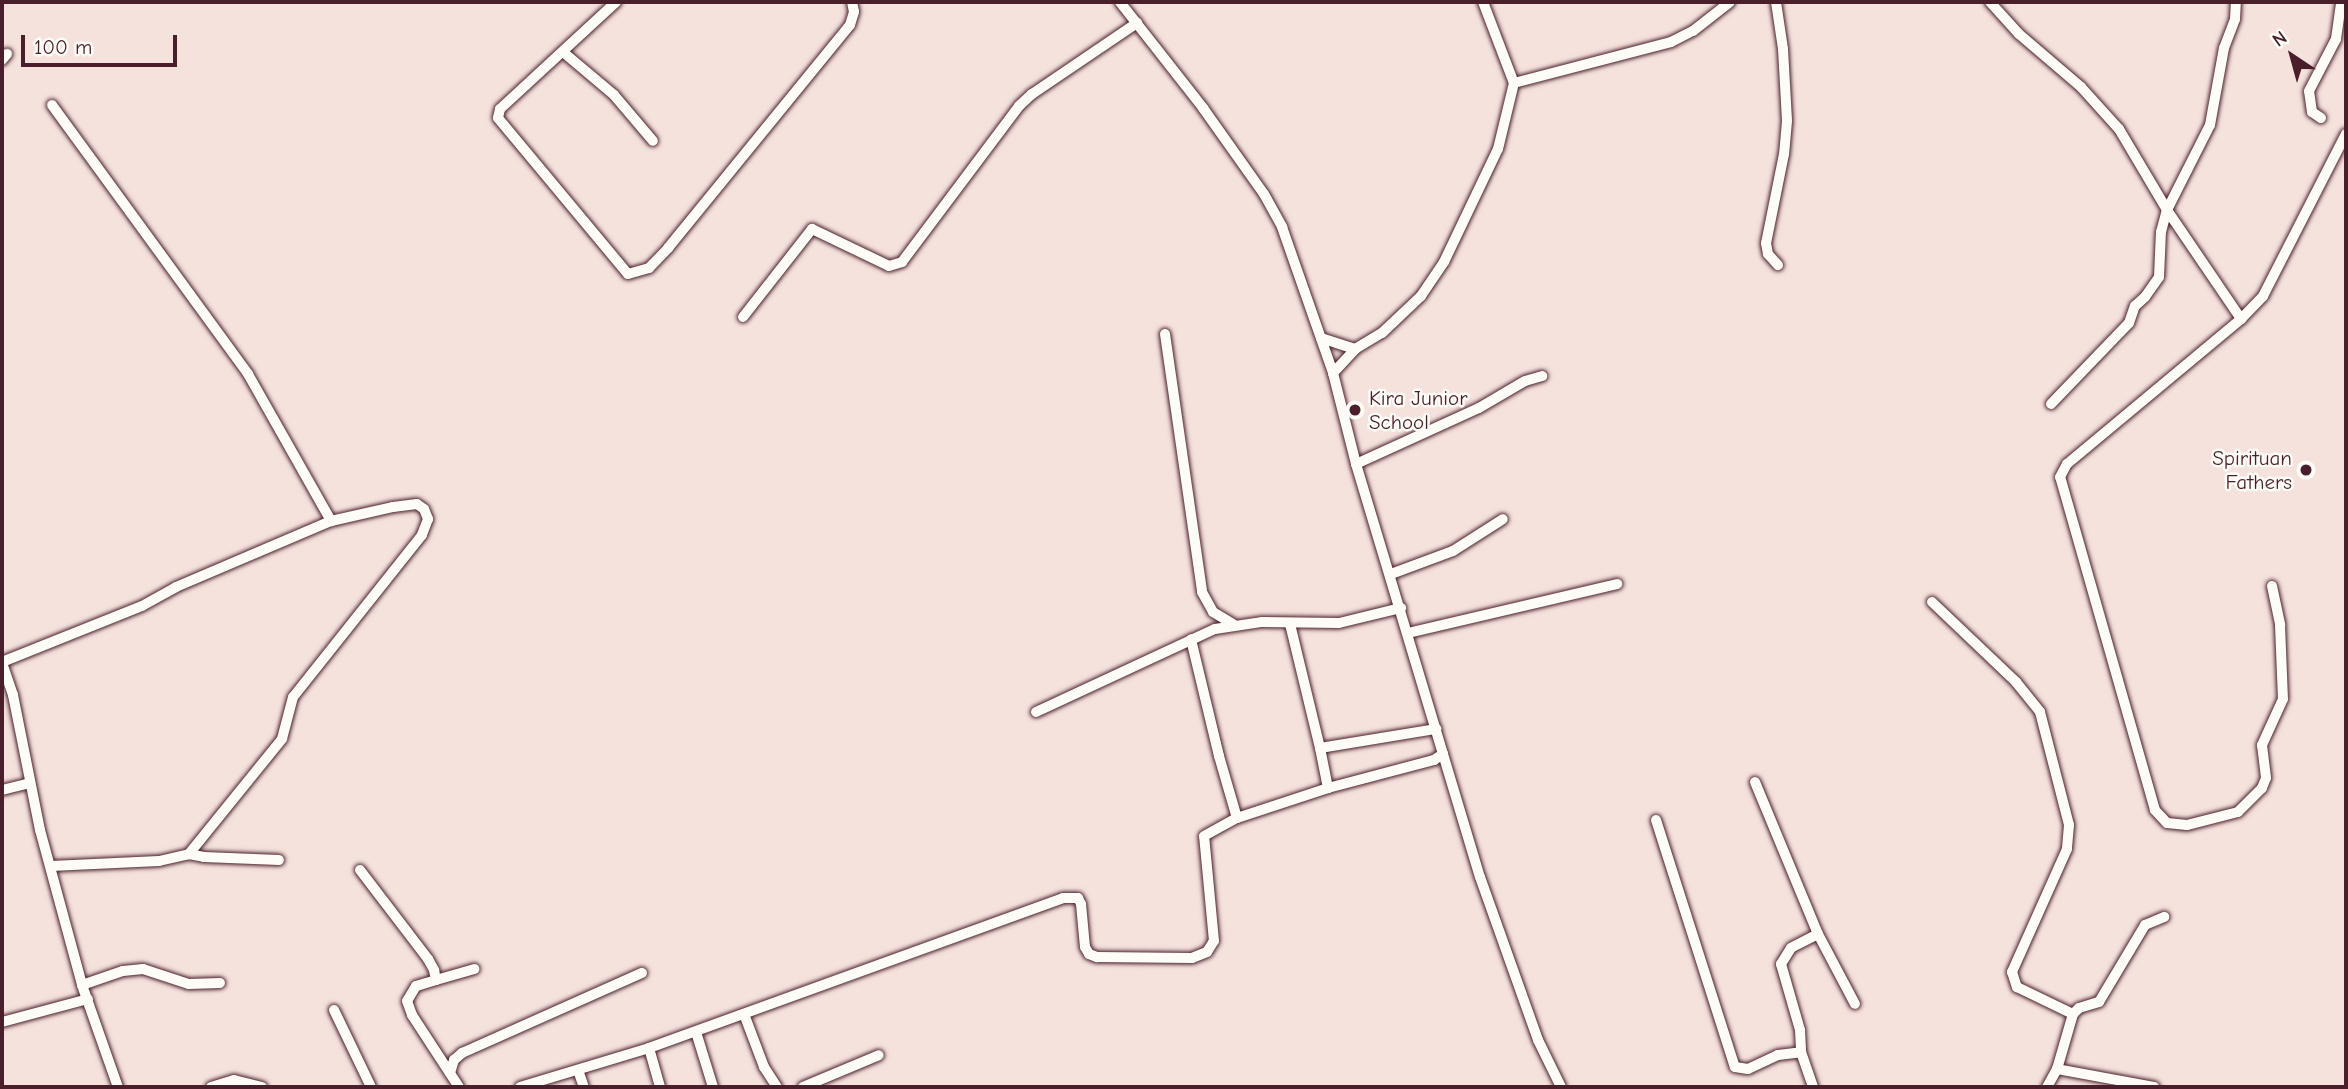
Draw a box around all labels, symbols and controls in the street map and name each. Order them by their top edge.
scale bar [24,21,180,65]
north arrow [2257,21,2327,91]
text: N [2268,26,2291,52]
text: 100 m [34,35,92,59]
place label: Kira Junior School [1369,385,1467,435]
marker: Kira Junior School [1347,402,1363,418]
place label: Spirituan Fathers [2212,445,2292,495]
marker: Spirituan Fathers [2298,462,2314,478]

